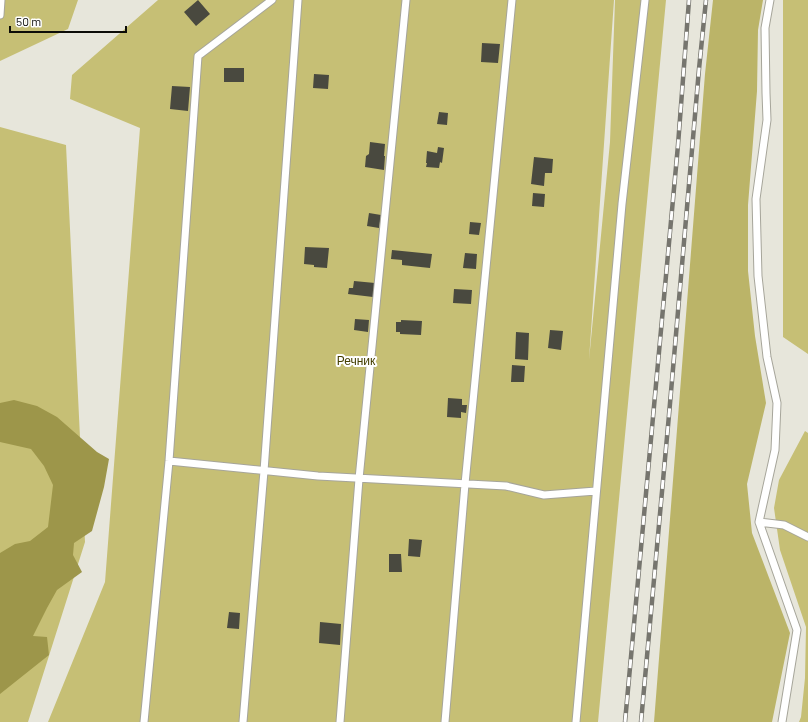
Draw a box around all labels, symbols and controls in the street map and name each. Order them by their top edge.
scale bar [10,8,126,34]
text: 50 m [16,14,41,28]
park label: Речник [337,353,376,367]

